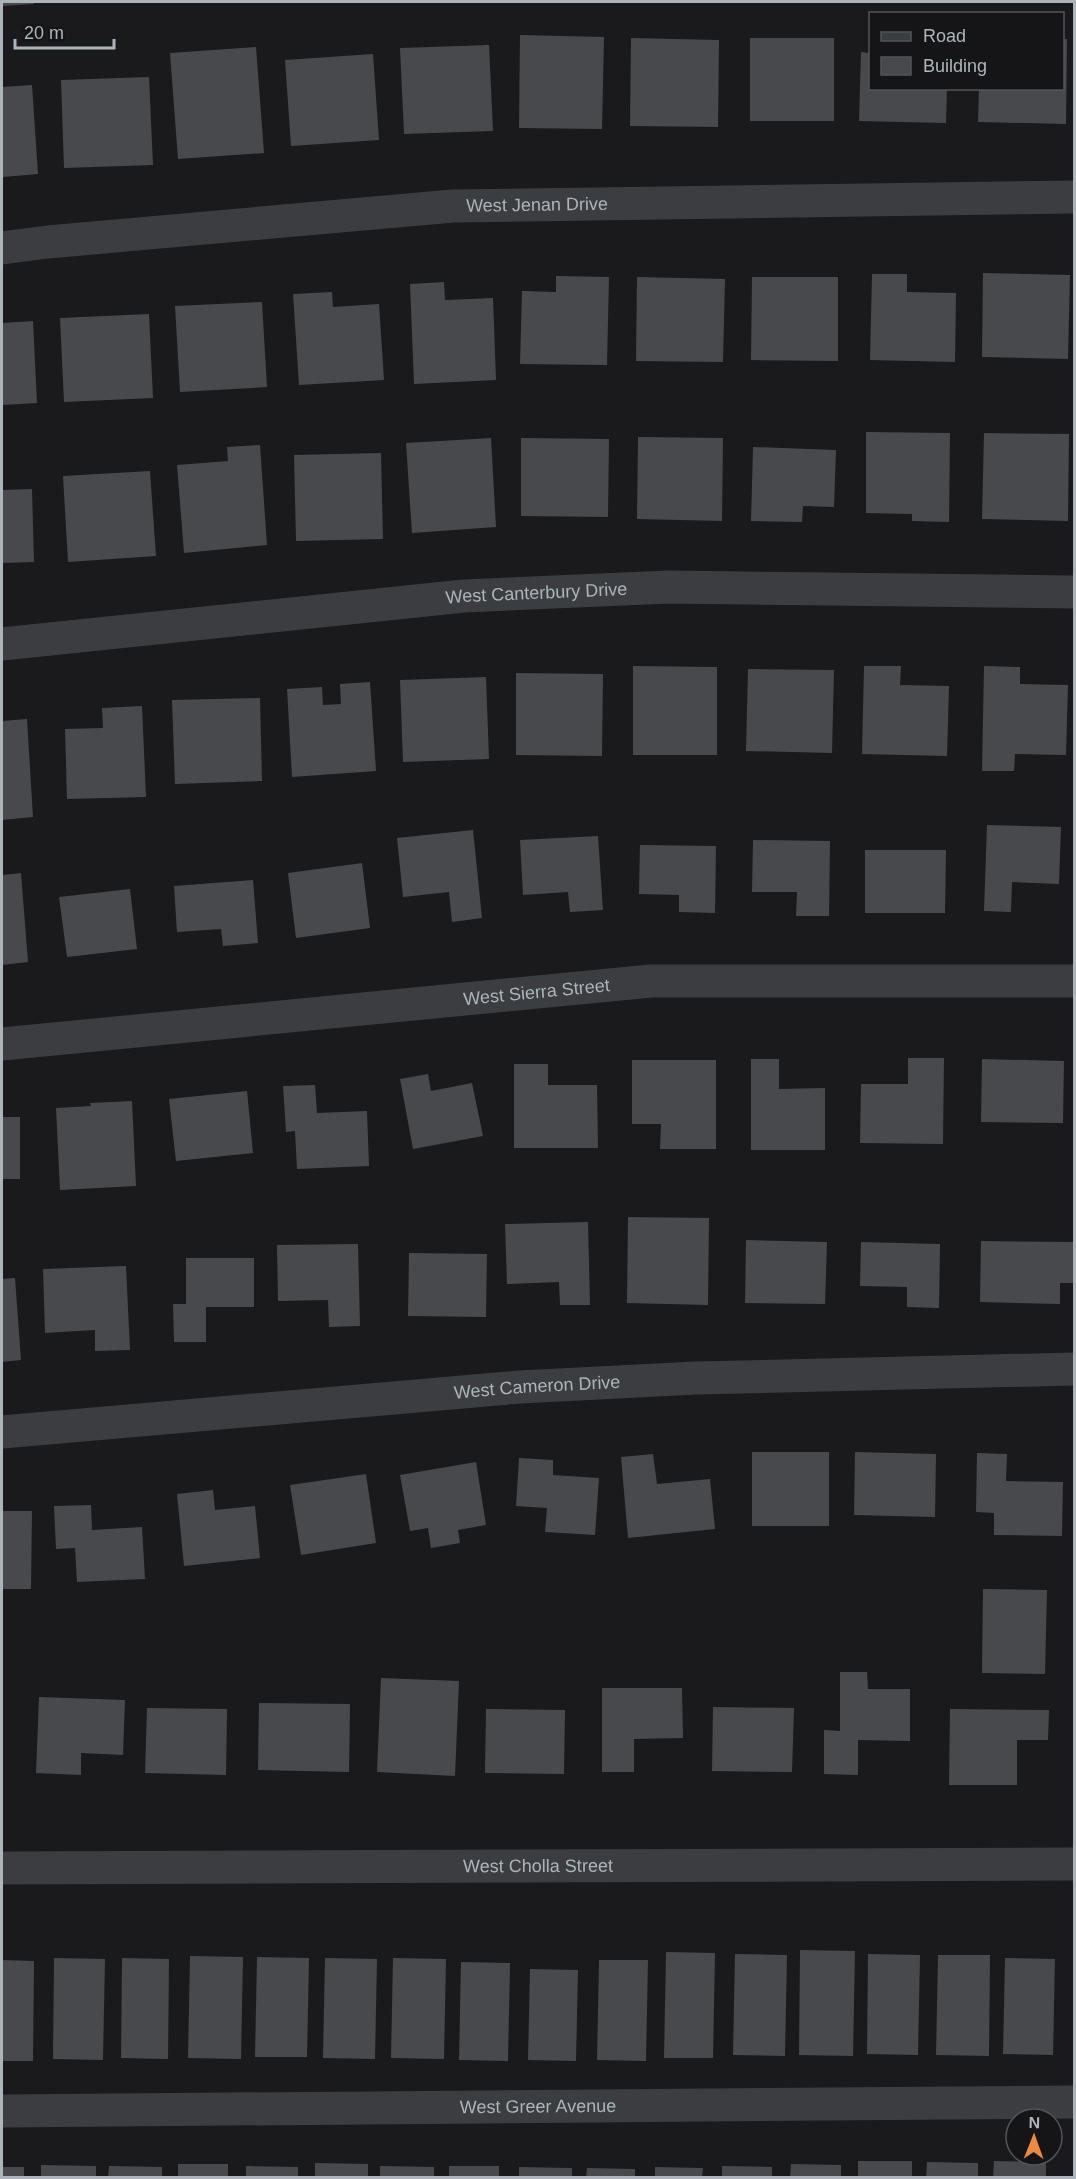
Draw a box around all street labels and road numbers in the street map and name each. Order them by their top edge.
street label: West Jenan Drive [466,194,608,216]
street label: West Canterbury Drive [445,579,628,608]
street label: West Sierra Street [462,975,611,1009]
street label: West Cameron Drive [453,1372,621,1403]
street label: West Cholla Street [463,1856,613,1876]
street label: West Greer Avenue [460,2096,616,2117]

